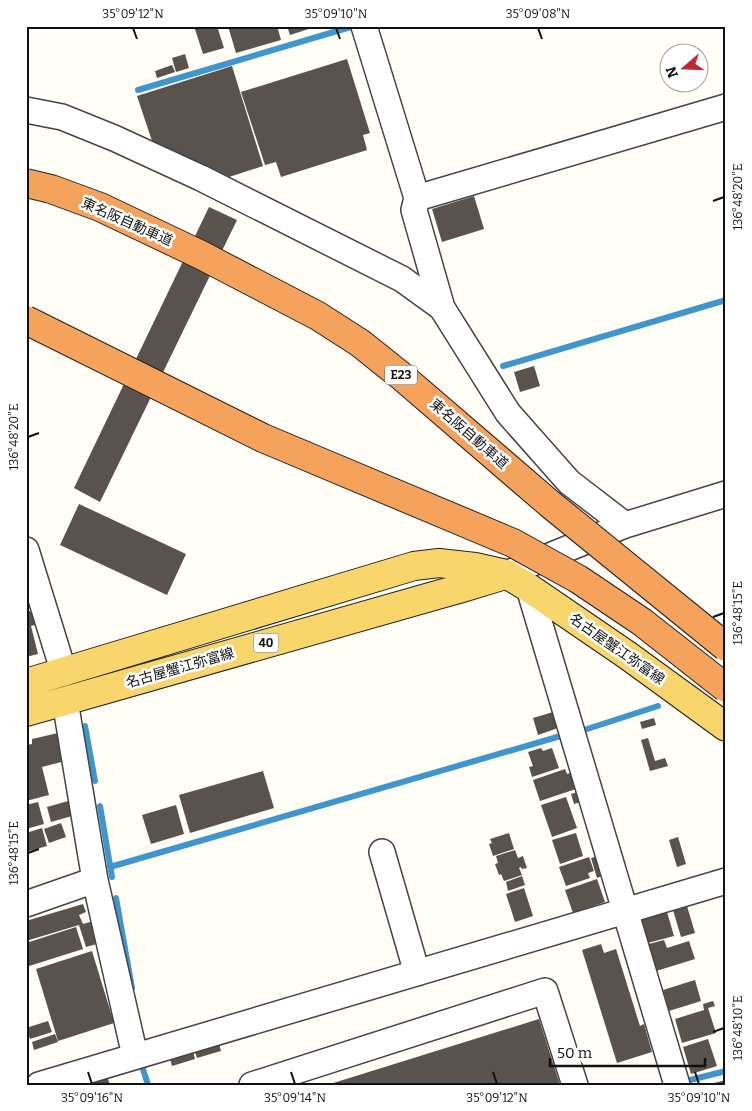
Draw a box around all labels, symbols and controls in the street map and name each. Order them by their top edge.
text: 35°09'12"N [102,7,164,21]
text: 35°09'10"N [305,7,368,21]
text: 35°09'08"N [506,7,571,21]
north arrow [660,42,710,92]
text: N [662,64,682,80]
text: 136°48'20"E [731,164,745,230]
street label: 東名阪自動車道 [79,194,175,250]
road number: E23 [385,366,417,384]
street label: 東名阪自動車道 [426,395,512,473]
text: 136°48'20"E [7,404,21,470]
text: 136°48'15"E [731,581,745,645]
street label: 名古屋蟹江弥富線 [566,610,668,688]
road number: 40 [254,634,278,652]
street label: 名古屋蟹江弥富線 [124,644,236,692]
text: 136°48'15"E [7,821,21,885]
text: 136°48'10"E [731,995,745,1061]
scale bar [550,1036,704,1068]
text: 50 m [557,1044,593,1062]
text: 35°09'16"N [61,1091,123,1105]
text: 35°09'14"N [264,1091,326,1105]
text: 35°09'12"N [466,1091,528,1105]
text: 35°09'10"N [668,1091,731,1105]

